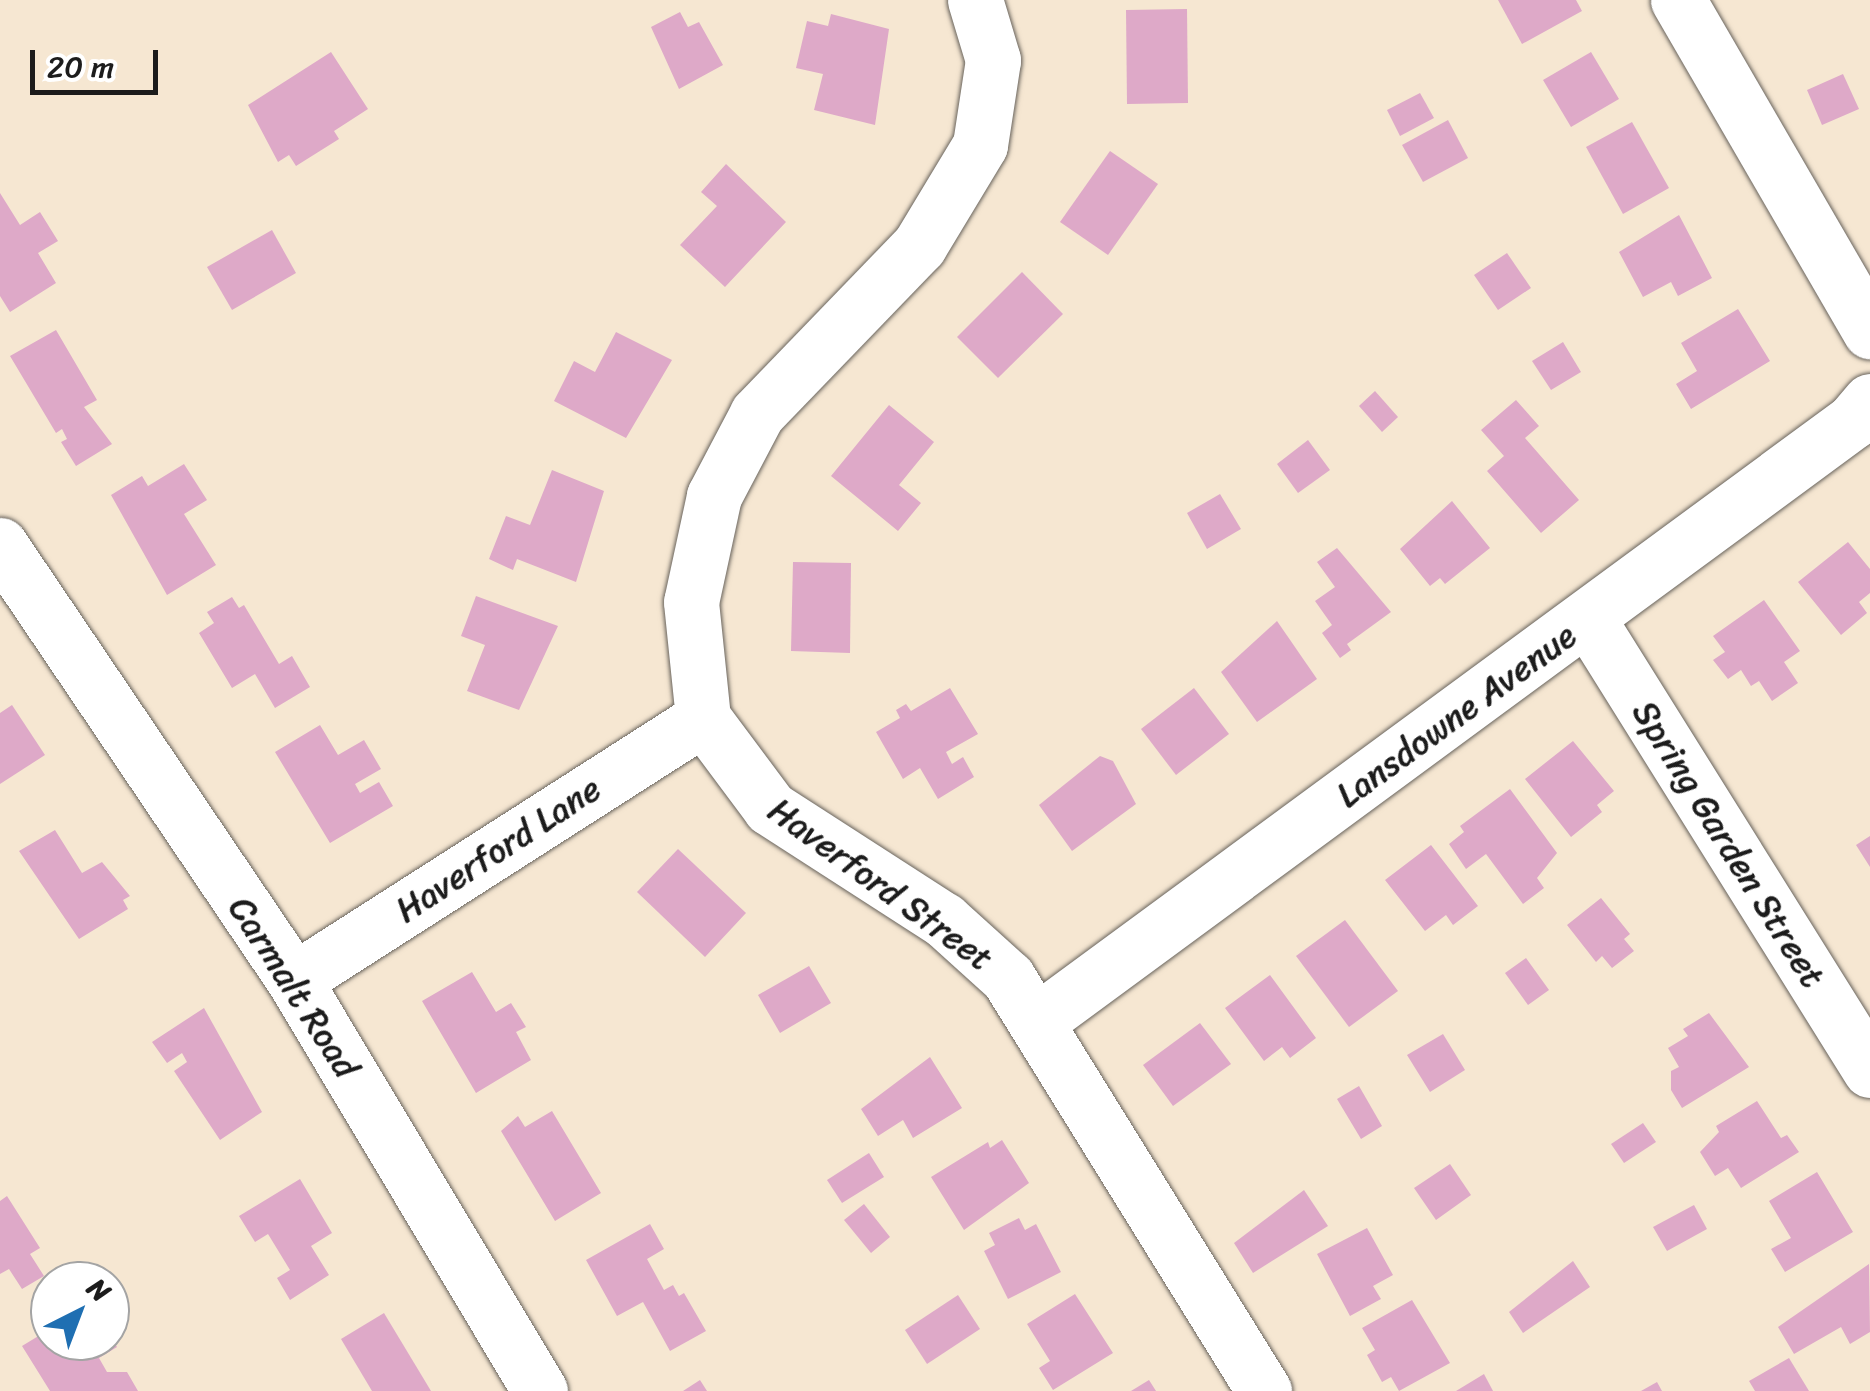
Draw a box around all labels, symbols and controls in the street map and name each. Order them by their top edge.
scale bar [35,30,162,92]
text: 20 m [47,40,114,94]
street label: Lansdowne Avenue [1328,614,1584,816]
street label: Spring Garden Street [1624,693,1834,995]
street label: Haverford Lane [388,767,608,931]
street label: Haverford Street [761,789,1001,979]
street label: Carmalt Road [220,889,368,1085]
north arrow [30,1261,130,1361]
text: N [75,1265,123,1315]

